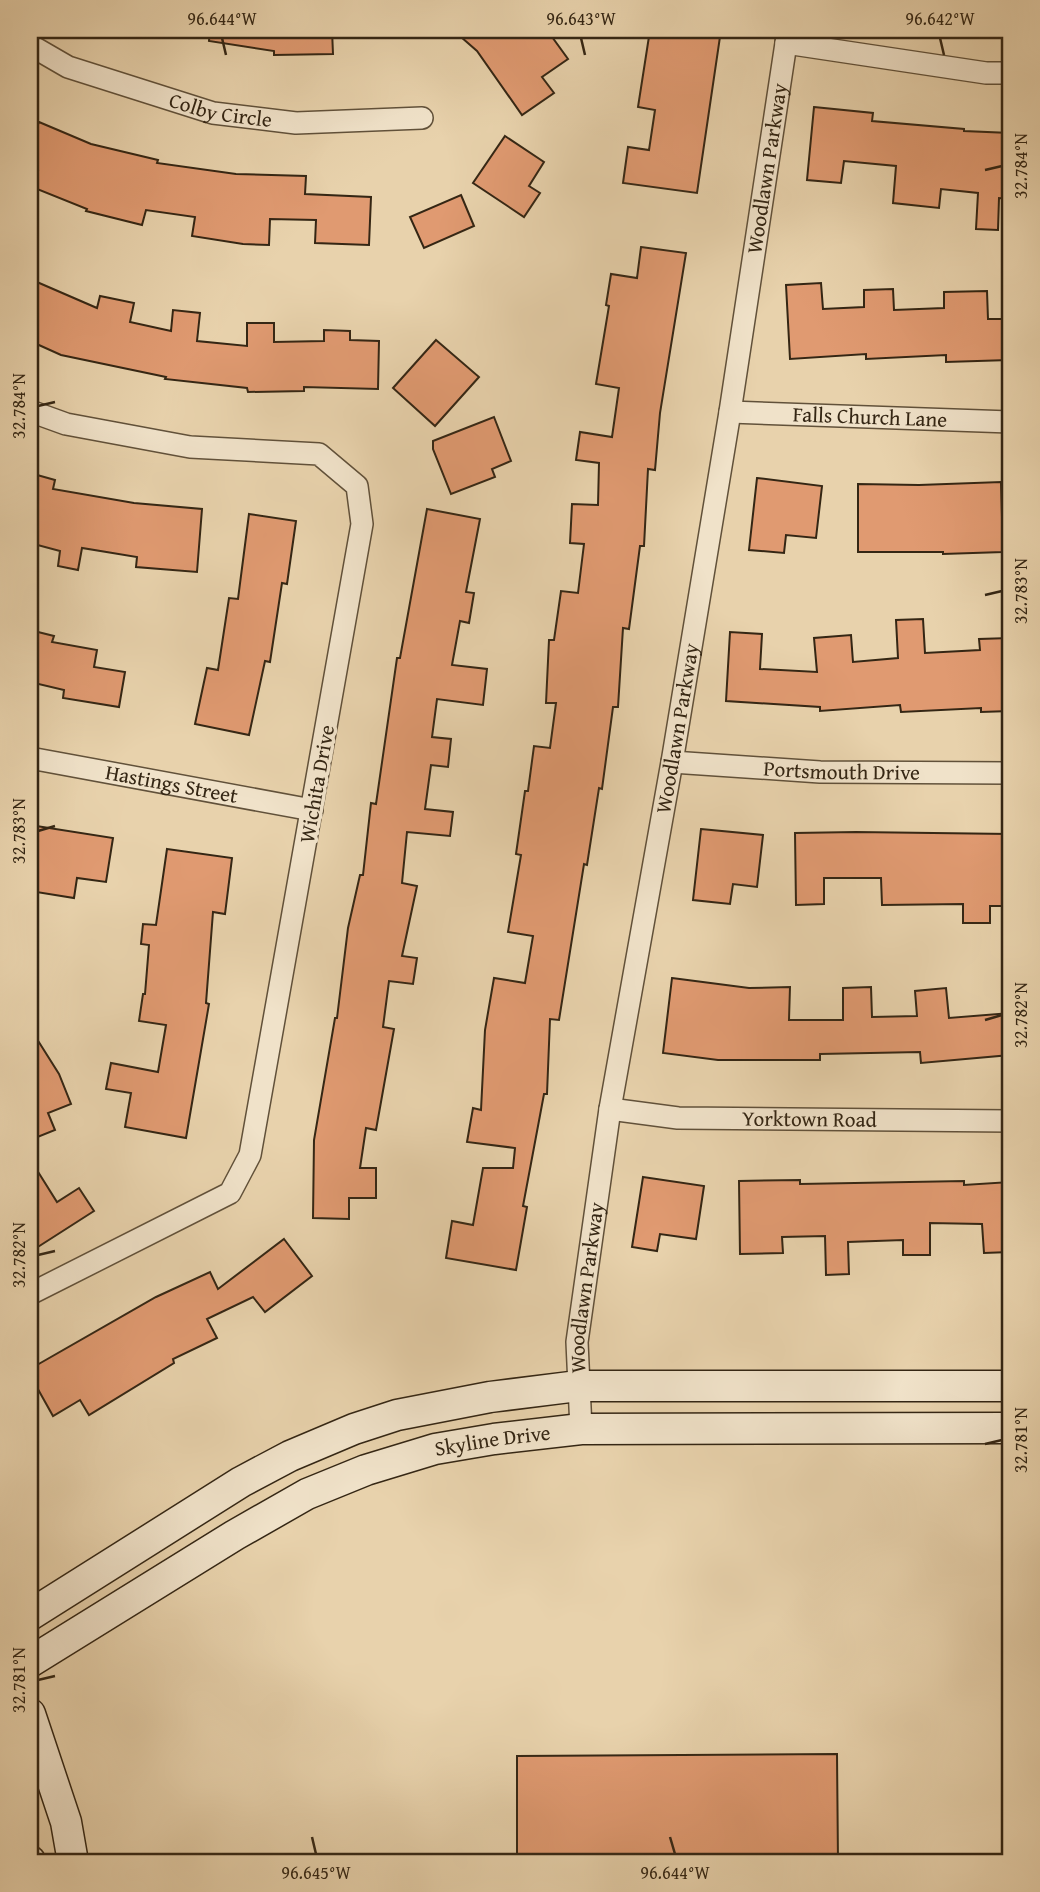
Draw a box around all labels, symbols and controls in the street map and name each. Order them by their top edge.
text: 96.644°W [187,5,257,32]
text: 96.643°W [546,5,616,32]
text: 96.642°W [905,5,975,32]
street label: Woodlawn Parkway [738,80,795,256]
street label: Colby Circle [165,84,274,135]
text: 32.784°N [1007,133,1034,199]
text: 32.784°N [5,373,32,439]
street label: Falls Church Lane [792,398,948,435]
text: 32.783°N [1007,558,1034,624]
street label: Woodlawn Parkway [647,640,707,816]
street label: Wichita Drive [291,722,342,845]
street label: Portsmouth Drive [762,752,920,788]
street label: Hastings Street [103,756,241,811]
text: 32.783°N [5,798,32,864]
text: 32.782°N [1007,982,1034,1048]
street label: Yorktown Road [742,1103,878,1135]
street label: Woodlawn Parkway [561,1200,612,1374]
text: 32.782°N [5,1222,32,1288]
text: 32.781°N [1007,1407,1034,1473]
street label: Skyline Drive [432,1417,552,1464]
text: 32.781°N [5,1647,32,1713]
text: 96.645°W [281,1859,351,1886]
text: 96.644°W [640,1859,710,1886]

